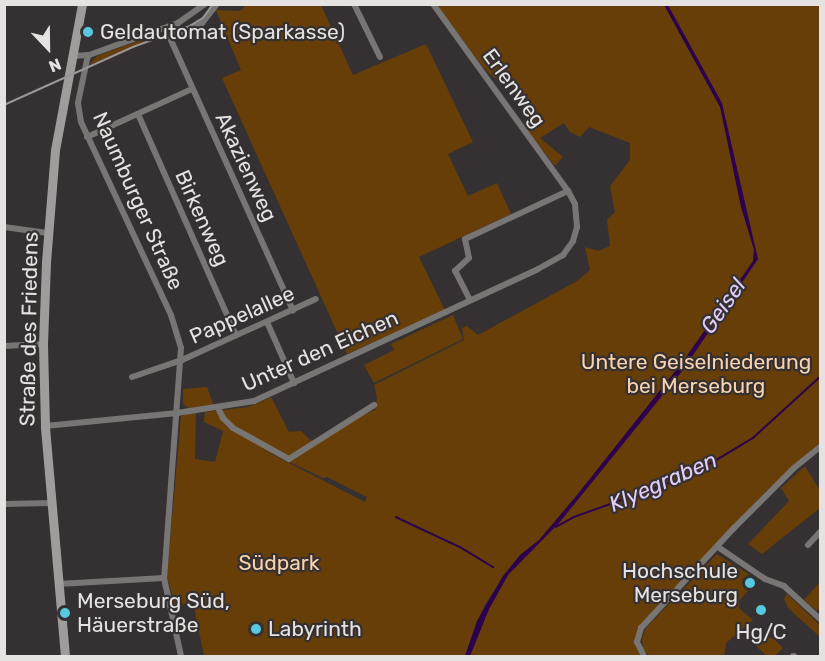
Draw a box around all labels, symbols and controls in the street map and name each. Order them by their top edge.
north arrow [18,18,78,78]
place label: Geldautomat (Sparkasse) [100,19,345,45]
marker: Geldautomat (Sparkasse) [81,25,95,39]
street label: Erlenweg [477,44,551,132]
text: N [46,54,64,76]
street label: Naumburger Straße [87,108,189,294]
street label: Akazienweg [210,109,282,225]
street label: Birkenweg [170,166,234,270]
street label: Straße des Friedens [15,232,43,426]
water label: Geisel [695,273,751,339]
street label: Pappelallee [186,281,298,349]
street label: Unter den Eichen [238,305,402,397]
park label: Untere Geiselniederung bei Merseburg [581,349,811,399]
water label: Klyegraben [605,446,721,518]
park label: Südpark [238,550,320,576]
place label: Hochschule Merseburg [622,558,738,608]
marker: Hochschule Merseburg [743,576,757,590]
place label: Merseburg Süd, Häuerstraße [77,588,230,638]
marker: Hg/C [754,603,768,617]
marker: Merseburg Süd, Häuerstraße [58,606,72,620]
place label: Labyrinth [268,616,362,642]
place label: Hg/C [735,619,787,645]
marker: Labyrinth [249,622,263,636]

